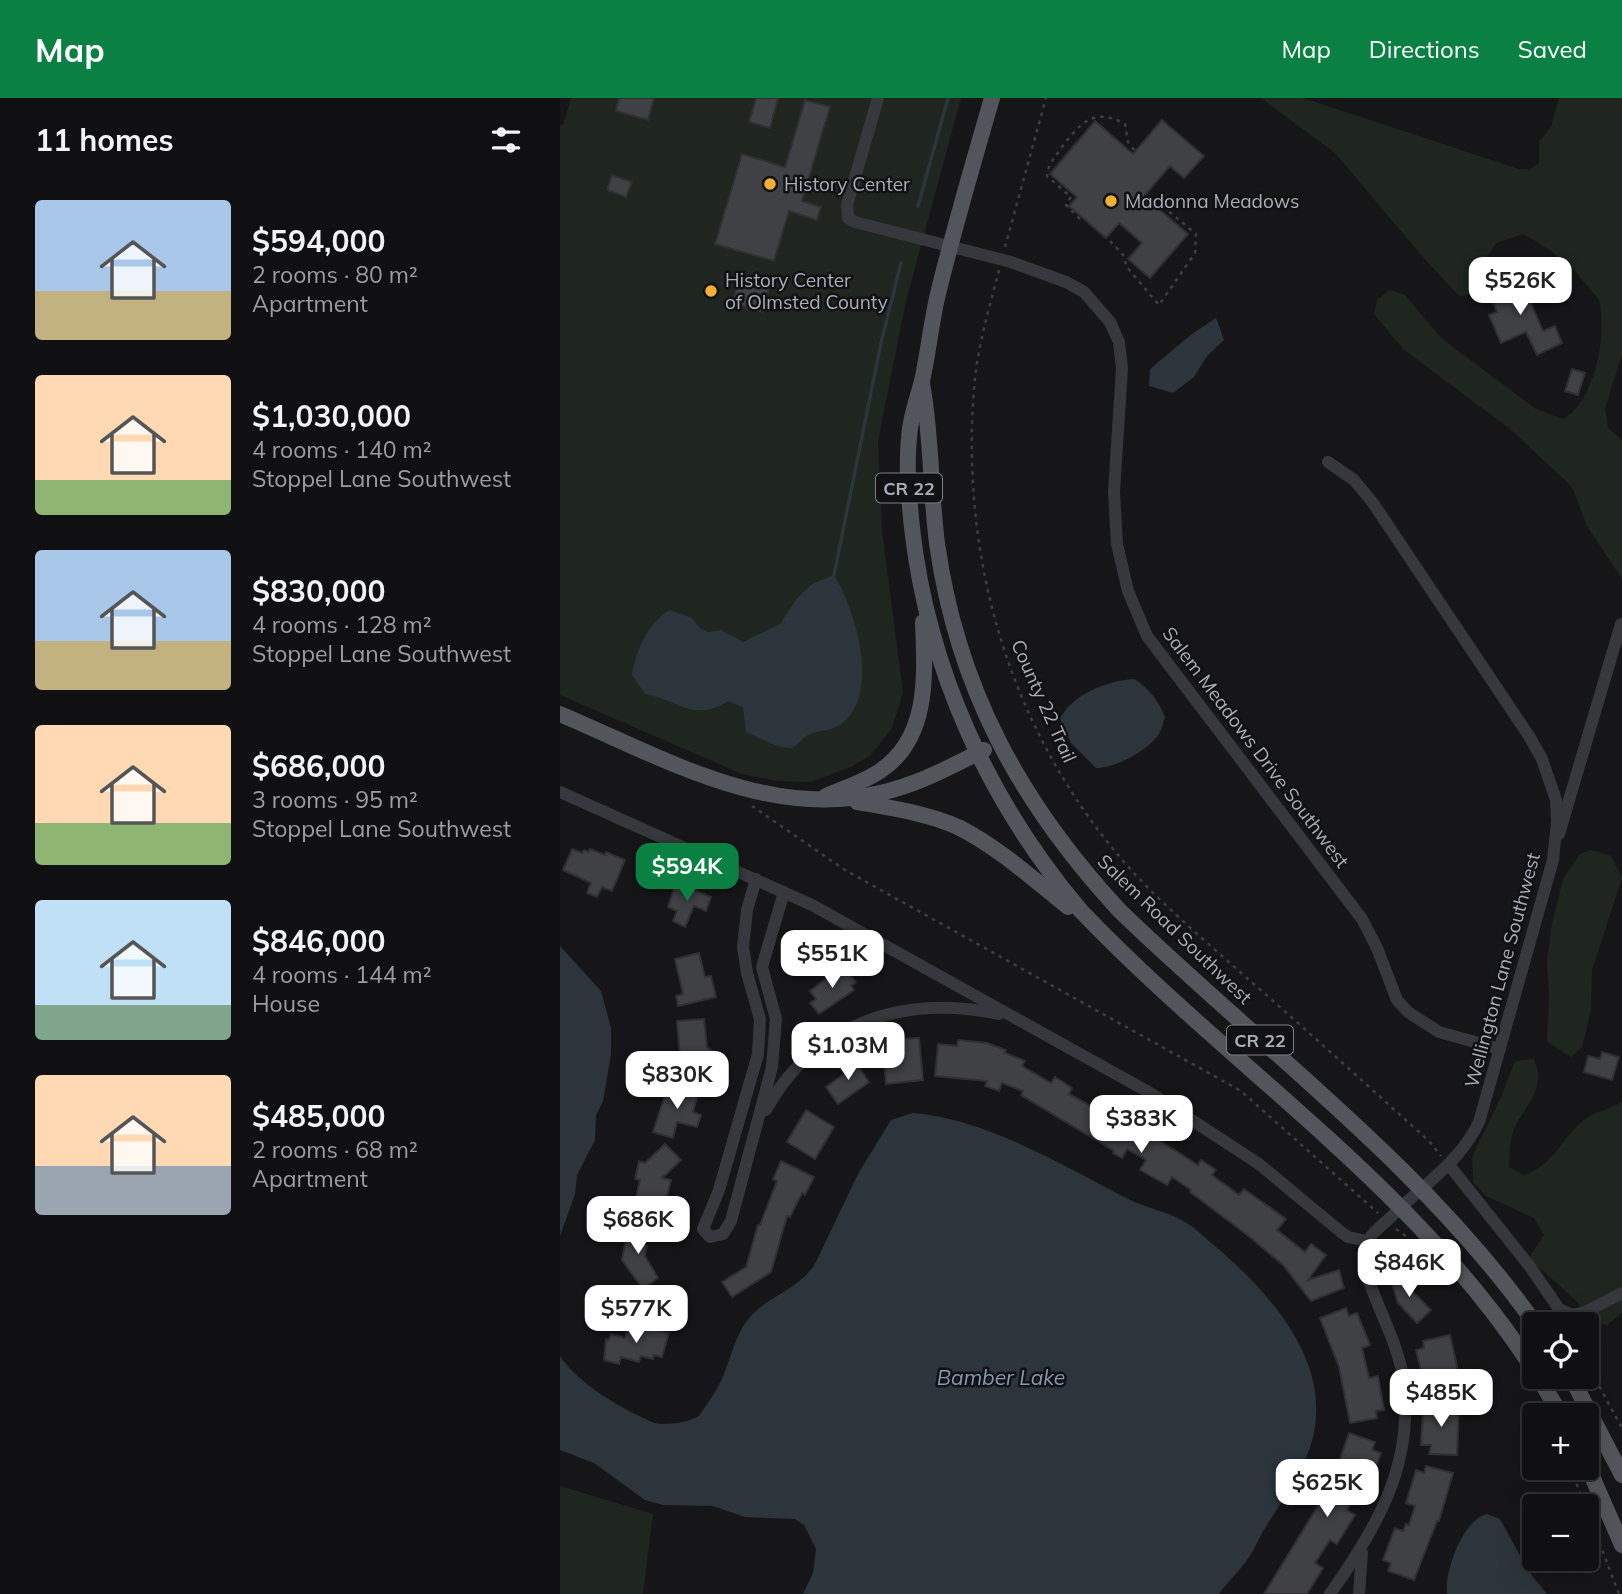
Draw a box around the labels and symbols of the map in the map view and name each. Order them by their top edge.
place label: History Center [784,172,910,196]
marker: History Center [762,176,778,192]
place label: Madonna Meadows [1125,189,1299,213]
marker: Madonna Meadows [1103,193,1119,209]
pin: $526K [1471,258,1569,317]
place label: History Center of Olmsted County [725,268,888,314]
marker: History Center of Olmsted County [703,283,719,299]
road number: CR 22 [876,474,942,502]
street label: Salem Meadows Drive Southwest [1158,622,1355,872]
street label: County 22 Trail [1006,636,1082,766]
pin: $594K [638,844,736,903]
street label: Salem Road Southwest [1093,849,1257,1009]
street label: Wellington Lane Southwest [1459,850,1545,1090]
pin: $551K [783,930,881,990]
pin: $1.03M [791,1023,905,1082]
road number: CR 22 [1227,1026,1293,1055]
pin: $830K [628,1052,726,1111]
pin: $383K [1092,1096,1190,1155]
pin: $686K [589,1196,687,1256]
pin: $846K [1360,1240,1458,1299]
pin: $577K [587,1286,685,1345]
water label: Bamber Lake [937,1364,1065,1390]
pin: $485K [1392,1370,1490,1429]
pin: $625K [1278,1460,1376,1519]

